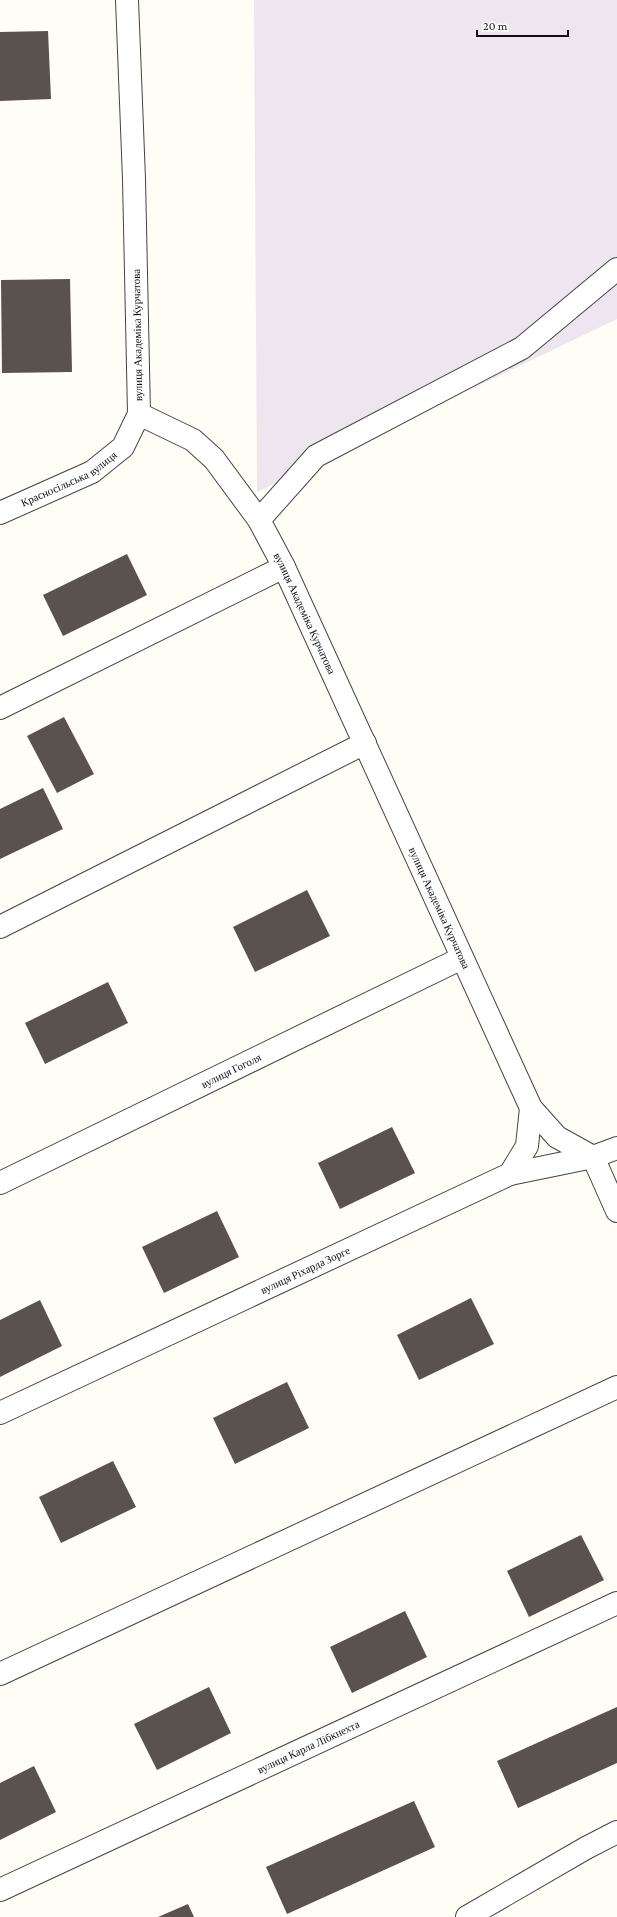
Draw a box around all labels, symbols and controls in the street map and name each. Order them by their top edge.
scale bar [477,12,568,38]
text: 20 m [483,19,508,33]
street label: вулиця Академіка Курчатова [130,269,144,401]
street label: Красносільська вулиця [19,449,119,509]
street label: вулиця Академіка Курчатова [271,550,338,676]
street label: вулиця Академіка Курчатова [407,845,473,971]
street label: вулиця Гоголя [199,1051,263,1090]
street label: вулиця Ріхарда Зорге [259,1244,352,1296]
street label: вулиця Карла Лібкнехта [255,1718,361,1776]

